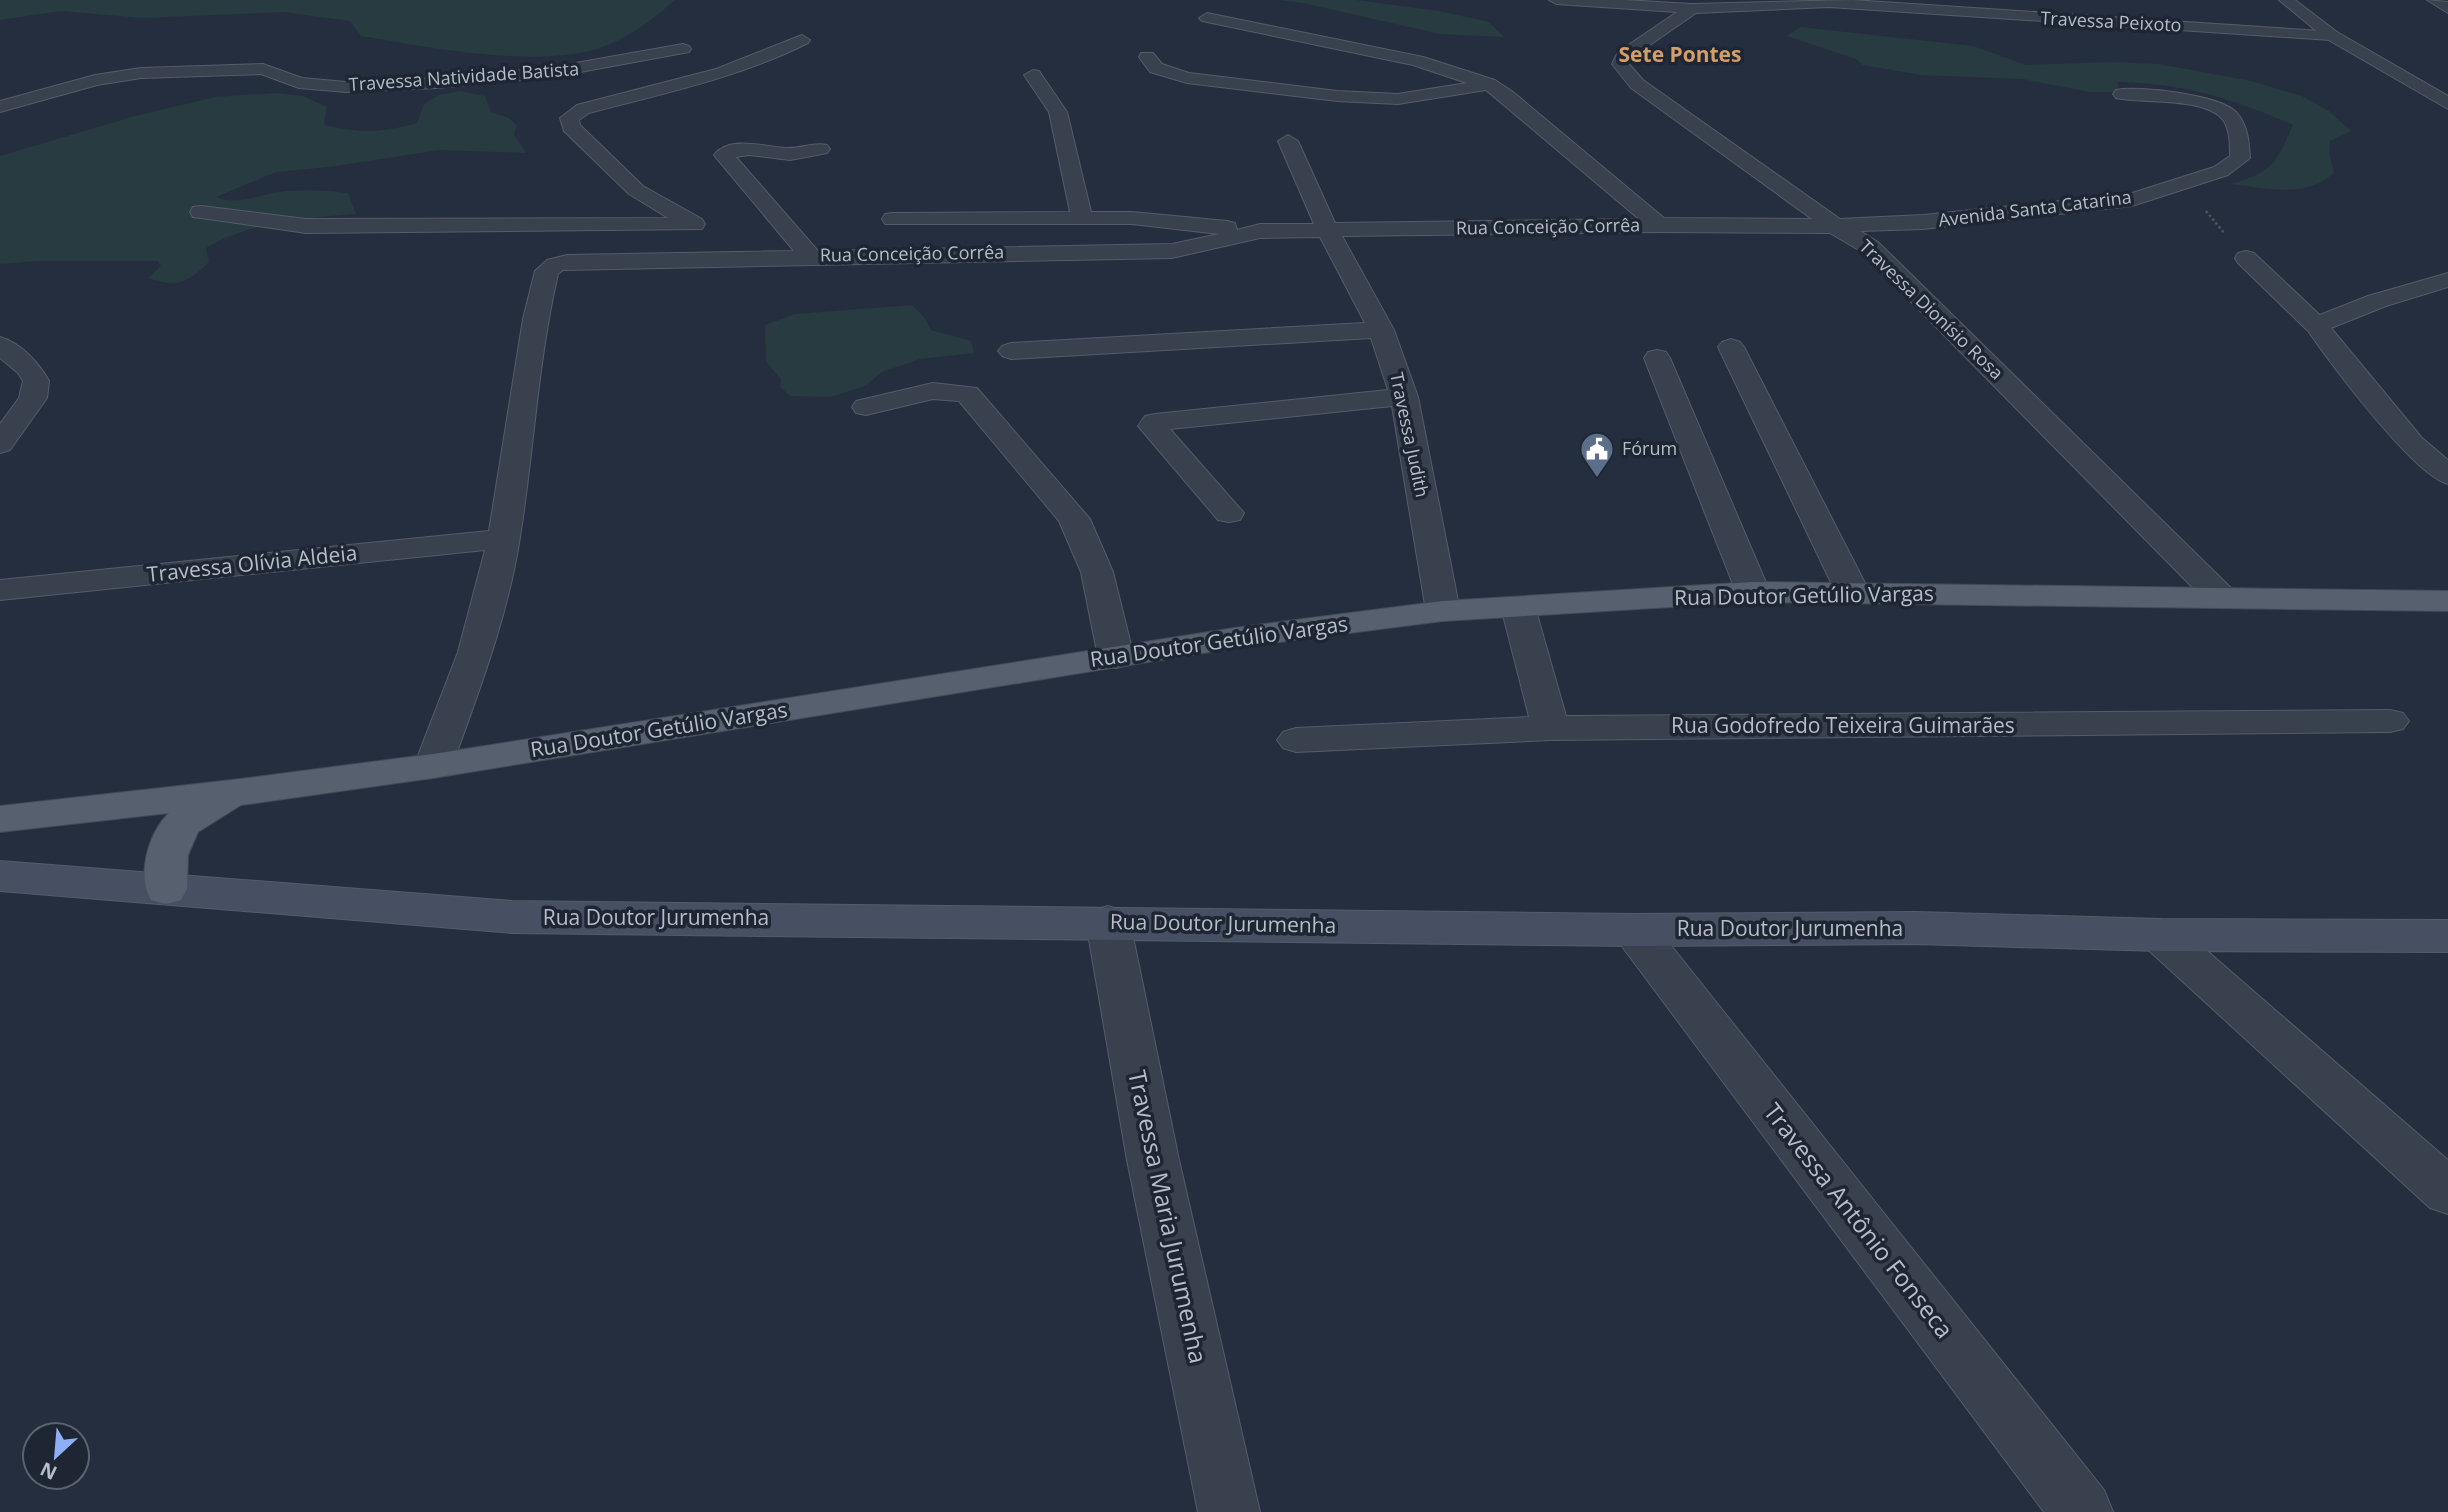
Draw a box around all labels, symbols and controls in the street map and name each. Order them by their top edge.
street label: Travessa Peixoto [2040,5,2182,37]
district label: Sete Pontes [1619,40,1741,68]
street label: Travessa Natividade Batista [348,56,580,96]
street label: Avenida Santa Catarina [1937,184,2133,232]
street label: Rua Conceição Corrêa [1456,212,1640,240]
street label: Travessa Dionísio Rosa [1855,234,2009,384]
street label: Rua Conceição Corrêa [820,239,1004,267]
street label: Travessa Judith [1385,370,1435,499]
public building icon: Fórum [1578,430,1616,479]
place label: Fórum [1622,436,1677,460]
street label: Travessa Olívia Aldeia [145,538,358,588]
street label: Rua Doutor Getúlio Vargas [1674,579,1934,611]
street label: Rua Doutor Getúlio Vargas [1088,609,1349,673]
street label: Rua Doutor Getúlio Vargas [528,695,789,763]
street label: Rua Godofredo Teixeira Guimarães [1671,711,2015,739]
street label: Rua Doutor Jurumenha [543,903,769,931]
street label: Rua Doutor Jurumenha [1110,907,1337,939]
street label: Rua Doutor Jurumenha [1677,914,1903,942]
street label: Travessa Maria Jurumenha [1121,1067,1216,1366]
street label: Travessa Antônio Fonseca [1757,1096,1961,1344]
north arrow [21,1421,91,1491]
text: N [36,1456,61,1486]

